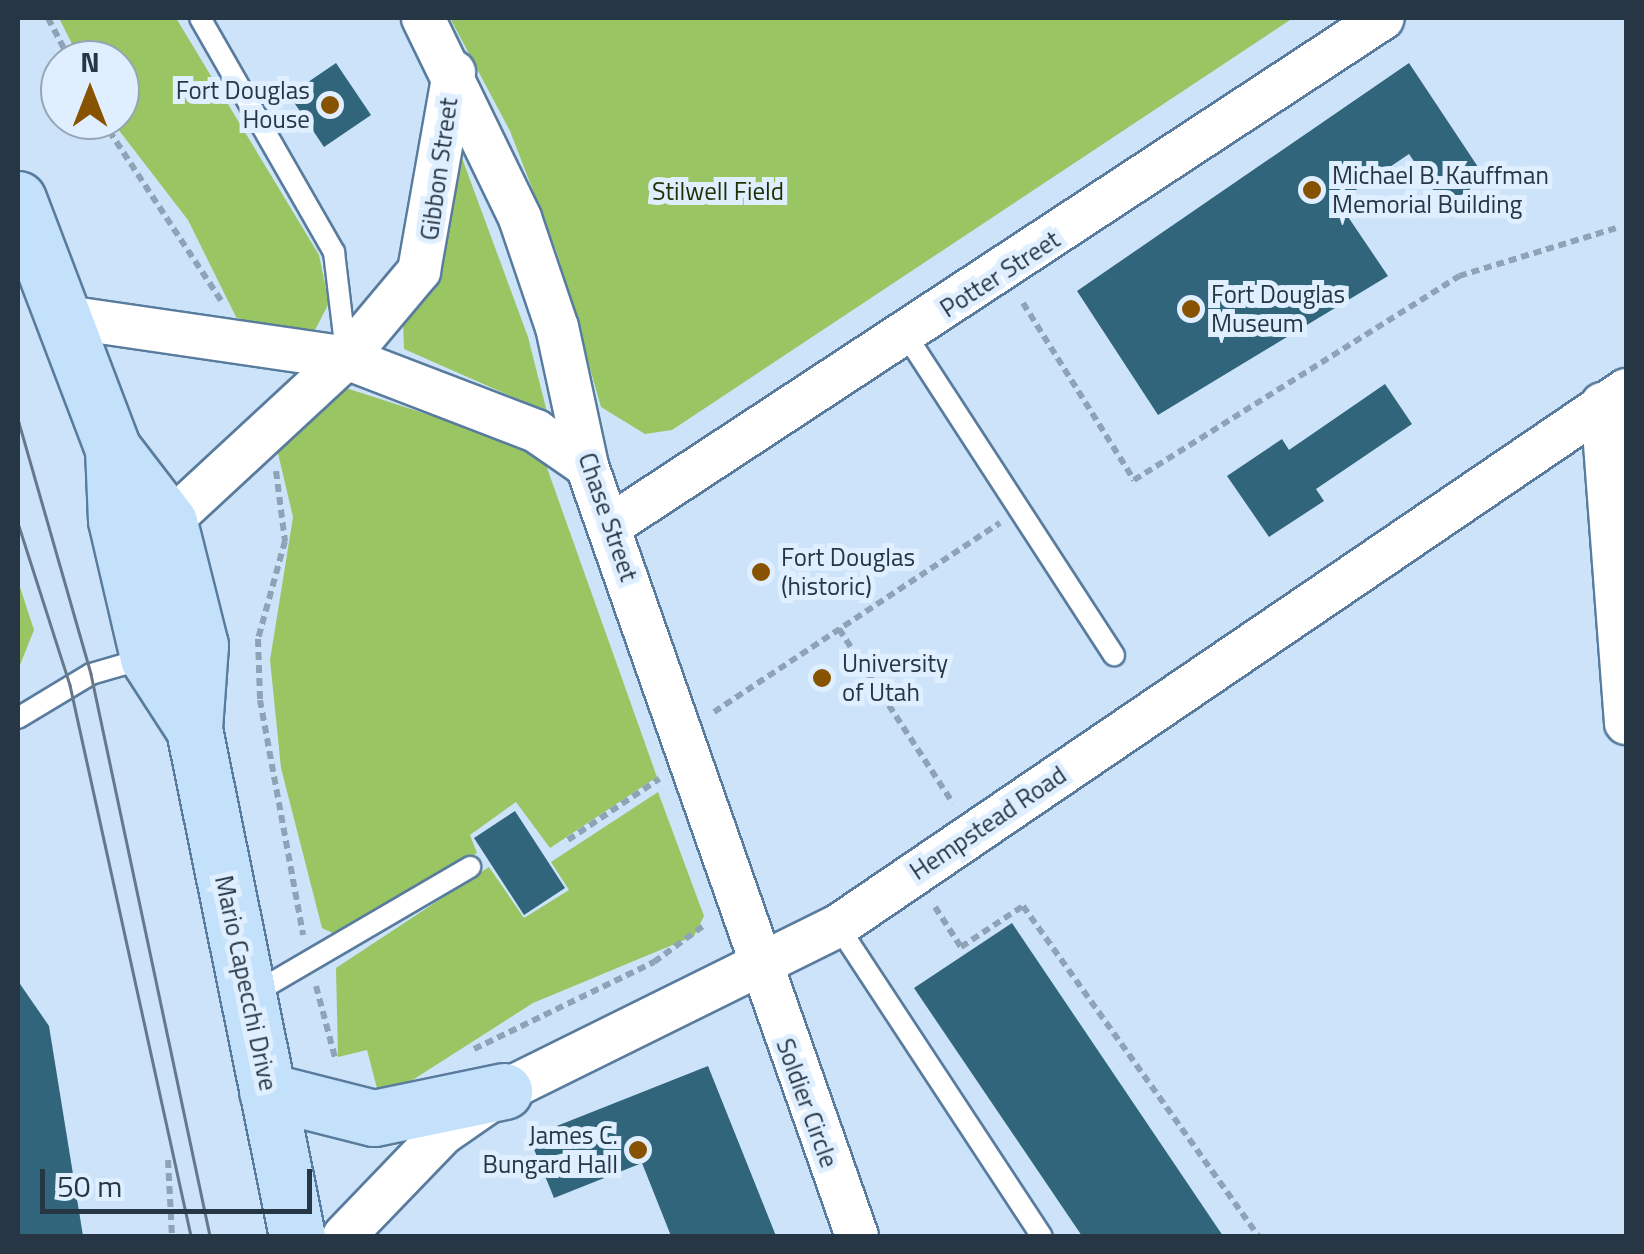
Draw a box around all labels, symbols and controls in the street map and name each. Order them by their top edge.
north arrow [40,40,140,140]
text: N [80,40,100,83]
place label: Fort Douglas House [176,76,310,135]
marker: Fort Douglas House [319,94,341,116]
street label: Gibbon Street [414,96,464,242]
place label: Michael B. Kauffman Memorial Building [1332,161,1549,220]
park label: Stilwell Field [652,176,784,206]
marker: Michael B. Kauffman Memorial Building [1301,179,1323,201]
street label: Potter Street [935,224,1065,324]
place label: Fort Douglas Museum [1211,280,1345,339]
marker: Fort Douglas Museum [1180,298,1202,320]
street label: Chase Street [572,449,644,585]
place label: Fort Douglas (historic) [781,543,915,602]
marker: Fort Douglas (historic) [750,561,772,583]
place label: University of Utah [842,649,948,708]
marker: University of Utah [811,667,833,689]
street label: Hempstead Road [904,760,1072,886]
street label: Mario Capecchi Drive [209,873,283,1093]
street label: Soldier Circle [770,1035,844,1171]
place label: James C. Bungard Hall [483,1121,618,1180]
marker: James C. Bungard Hall [627,1139,649,1161]
scale bar [45,1149,318,1211]
text: 50 m [57,1163,122,1209]

